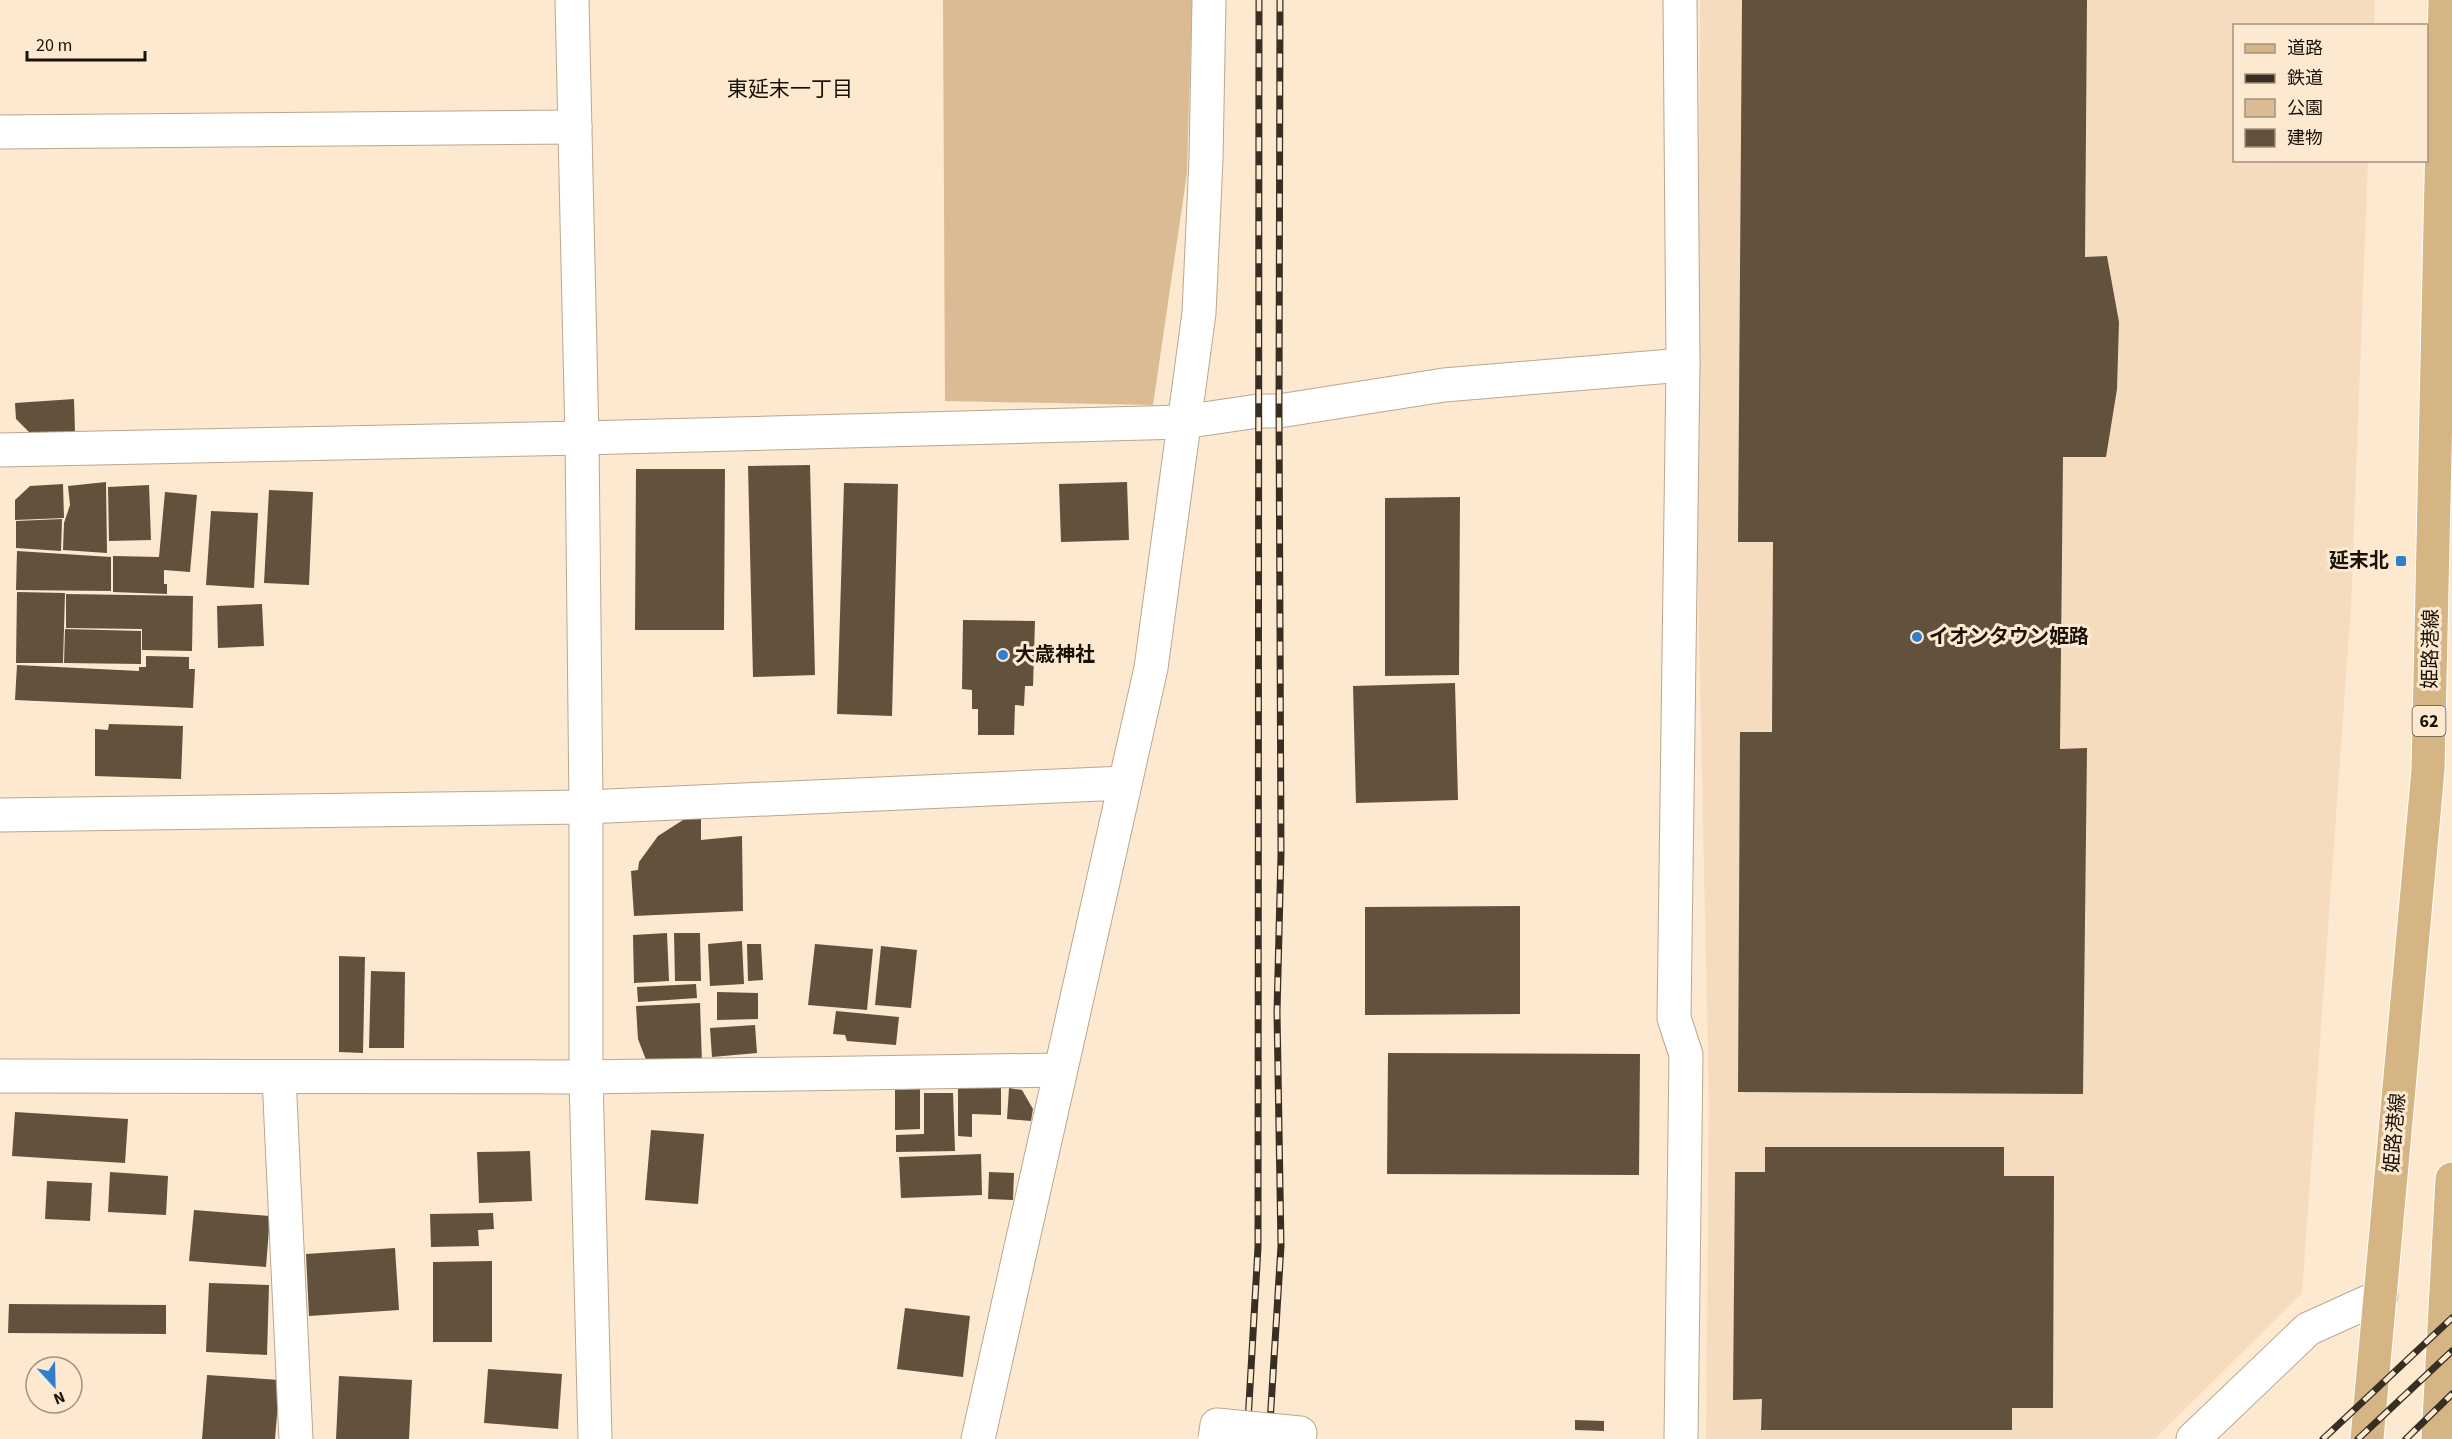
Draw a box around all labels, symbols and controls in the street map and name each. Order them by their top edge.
scale bar [27,24,146,62]
legend [2233,24,2428,162]
text: 20 m [36,33,72,58]
text: 道路 [2287,36,2323,61]
text: 鉄道 [2287,66,2323,91]
district label: 東延末一丁目 [727,74,853,104]
text: 公園 [2287,96,2323,121]
text: 建物 [2287,126,2323,151]
place label: 延末北 [2329,547,2389,575]
marker: 延末北 [2394,554,2408,568]
street label: 姫路港線 [2416,609,2446,689]
place label: イオンタウン姫路 [1929,623,2089,651]
marker: イオンタウン姫路 [1910,630,1924,644]
place label: 大歳神社 [1015,641,1095,669]
marker: 大歳神社 [996,648,1010,662]
road number: 62 [2412,706,2446,736]
street label: 姫路港線 [2378,1092,2412,1174]
north arrow [24,1355,84,1415]
text: N [50,1386,68,1410]

